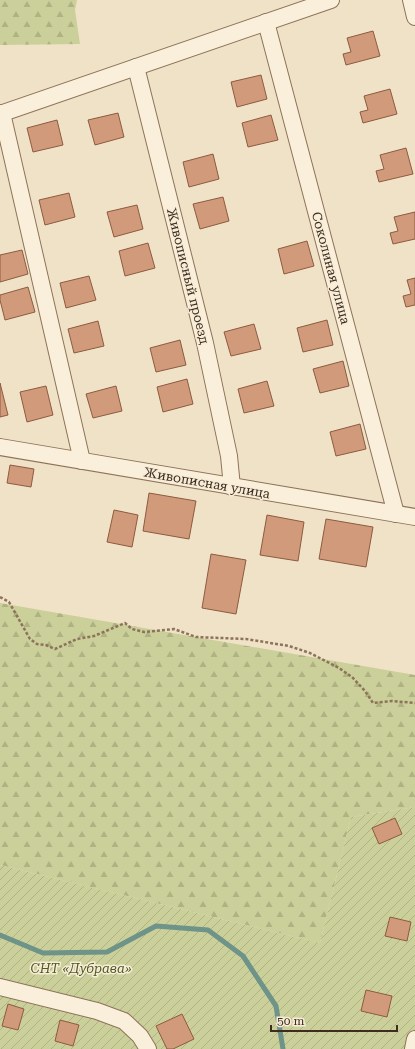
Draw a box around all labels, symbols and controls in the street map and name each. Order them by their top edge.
street label: Живописный проезд [164,206,212,346]
street label: Соколиная улица [309,210,353,326]
street label: Живописная улица [143,465,271,501]
park label: СНТ «Дубрава» [31,961,132,976]
scale bar [271,1007,397,1033]
text: 50 m [277,1014,304,1028]

